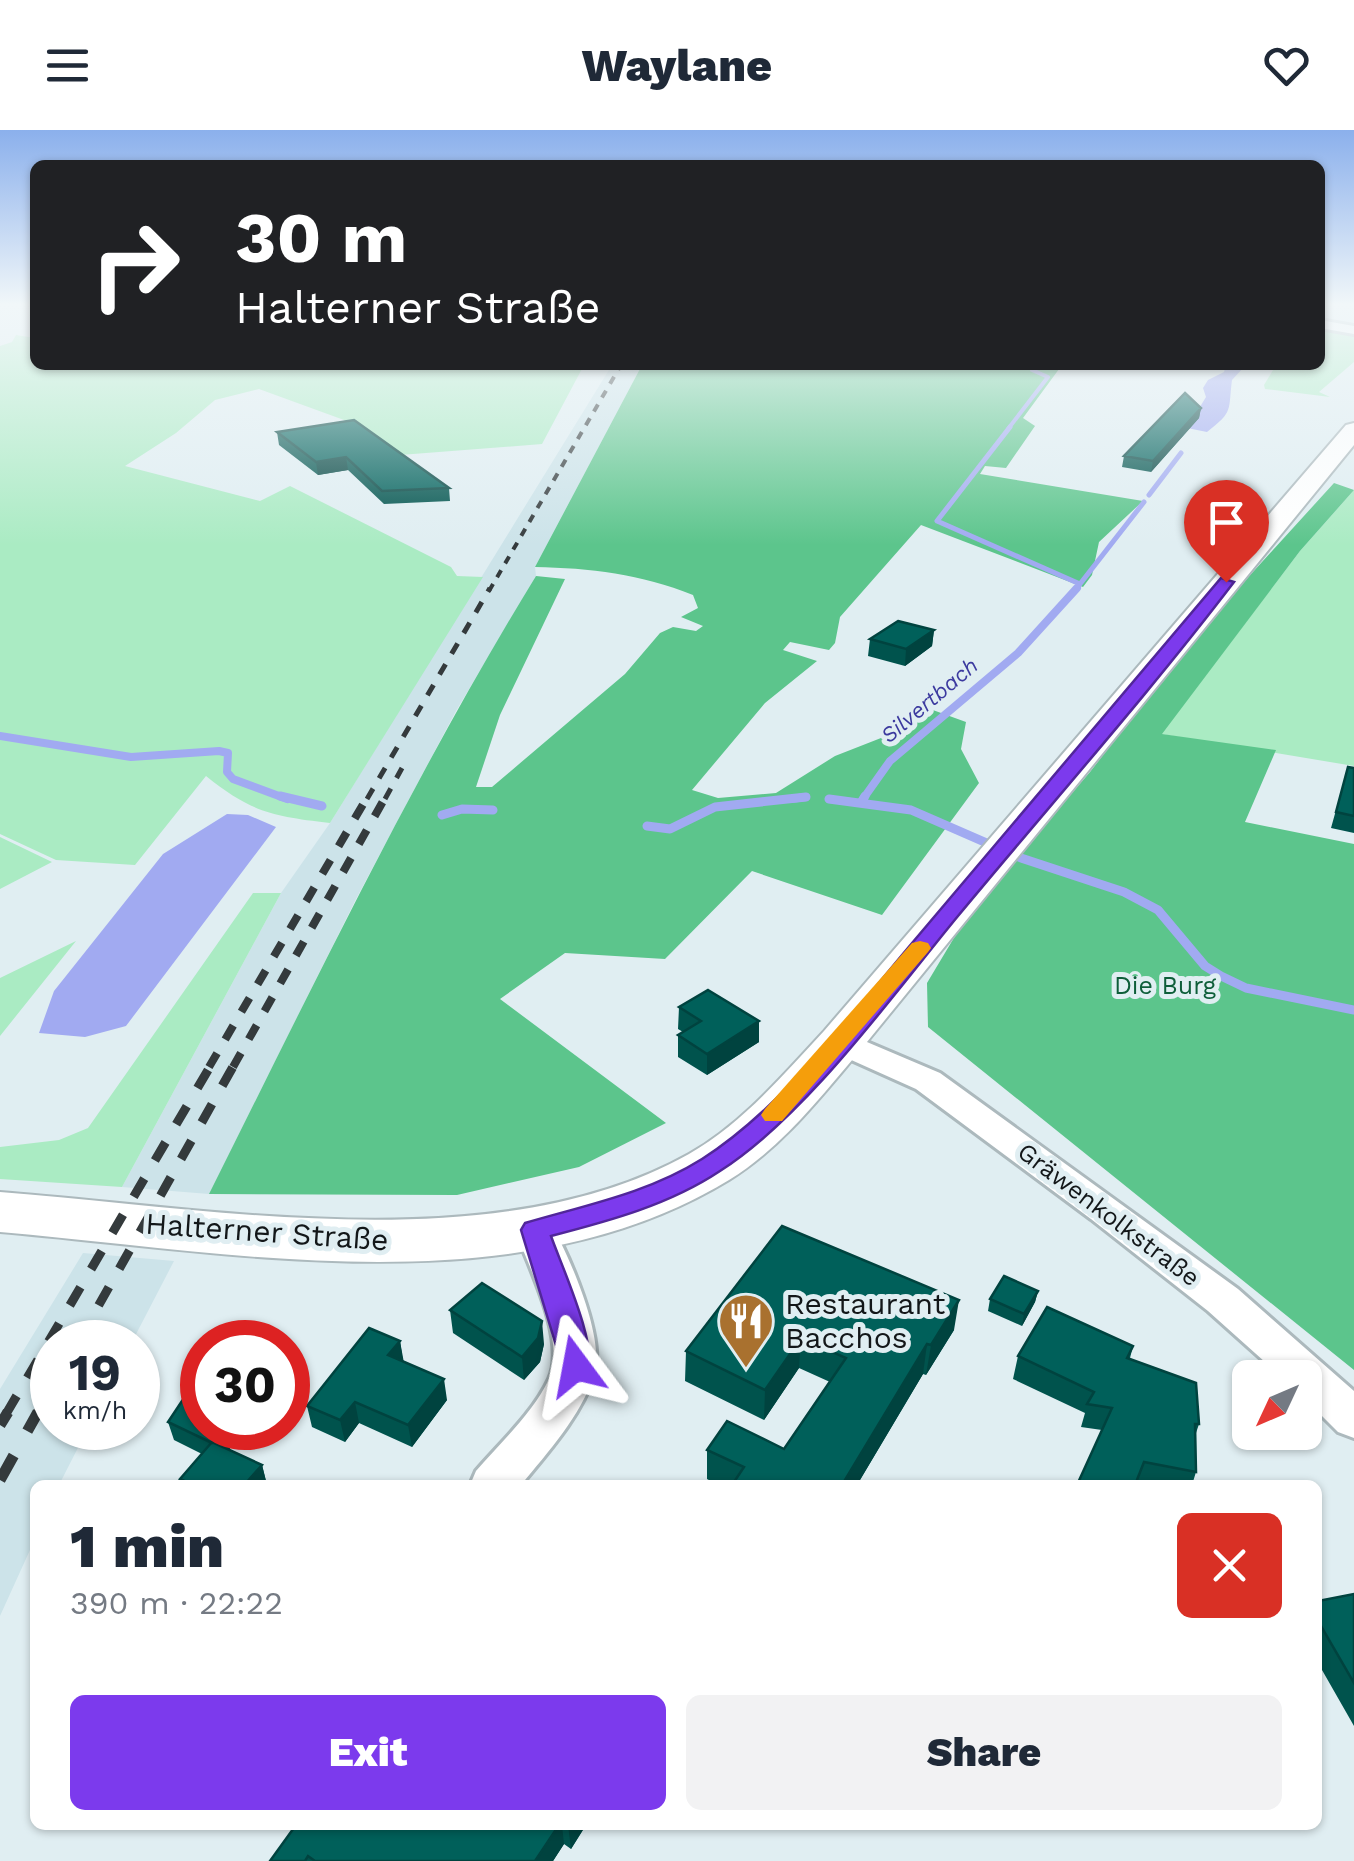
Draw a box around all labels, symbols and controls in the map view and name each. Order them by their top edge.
icon: menu [40,38,95,93]
icon: heart [1259,38,1314,93]
text: Waylane [582,39,772,92]
text: 30 m [235,197,407,279]
icon: right [70,200,200,330]
text: Halterner Straße [235,281,600,334]
pin [1184,480,1269,583]
icon: arrive [1199,495,1254,550]
water label: Silvertbach [876,653,983,748]
park label: Die Burg [1114,971,1217,1000]
street label: Gräwenkolkstraße [1012,1137,1205,1292]
street label: Halterner Straße [144,1206,390,1257]
place label: Restaurant Bacchos [785,1286,946,1355]
restaurant icon: Restaurant Bacchos [716,1291,776,1370]
position arrow [524,1314,628,1418]
speed limit sign: 30 [180,1320,310,1450]
text: 19 [69,1343,121,1402]
north arrow [1232,1360,1322,1450]
map controls [1232,1360,1322,1450]
text: km/h [63,1396,127,1425]
text: 1 min [70,1511,224,1582]
button: close [1177,1513,1282,1618]
text: 390 m · 22:22 [70,1584,283,1622]
button: Exit [70,1695,666,1810]
button: Share [686,1695,1282,1810]

